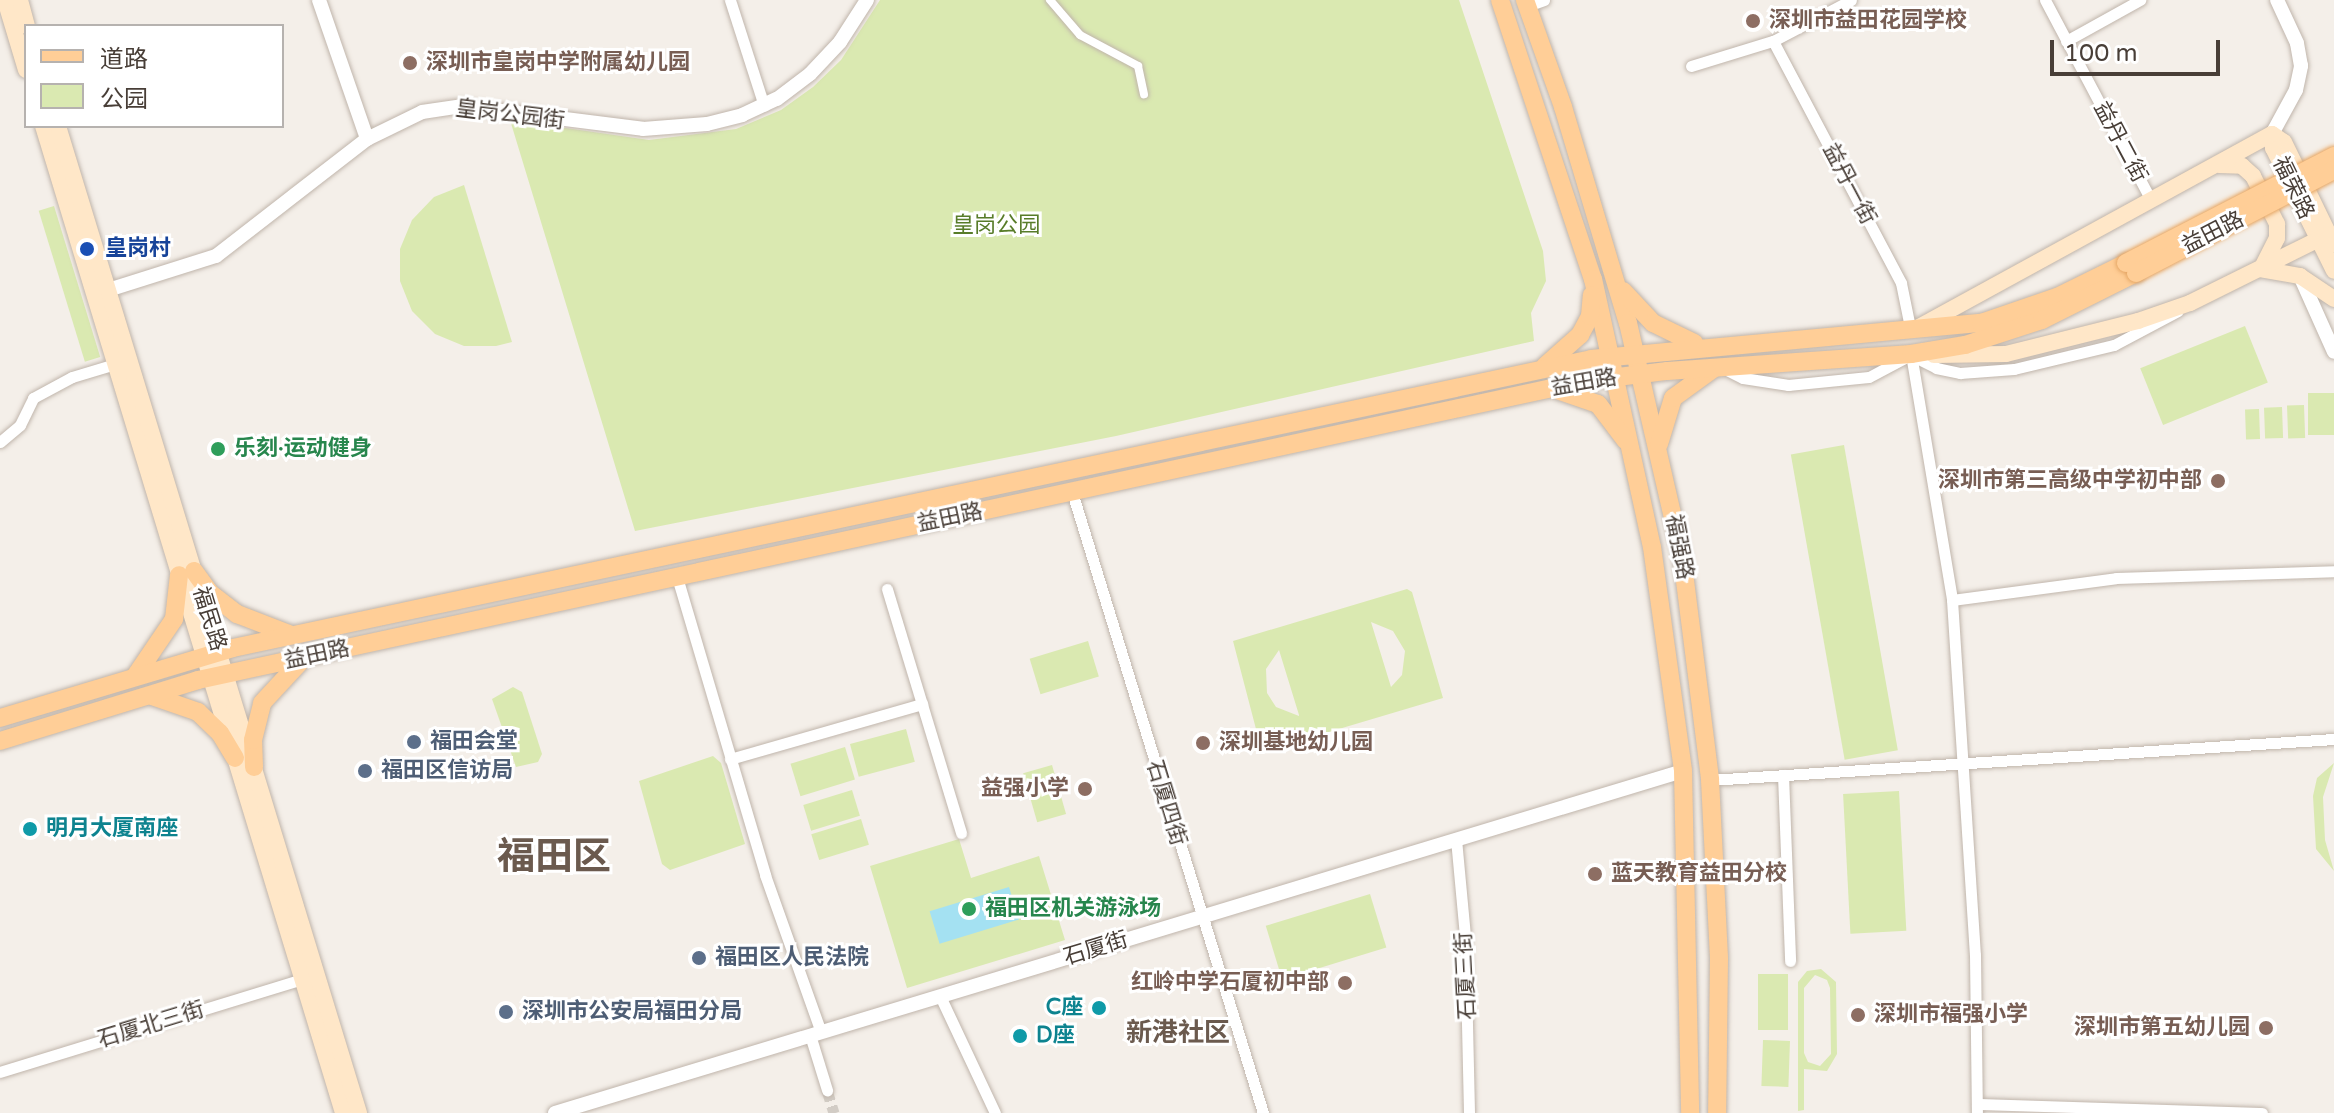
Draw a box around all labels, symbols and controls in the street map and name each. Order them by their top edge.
place label: 深圳市益田花园学校 [1769,8,1967,34]
marker: 深圳市益田花园学校 [1744,12,1762,30]
legend [24,24,284,128]
scale bar [2054,24,2224,74]
text: 100 m [2064,39,2138,68]
text: 道路 [100,45,148,74]
place label: 深圳市皇岗中学附属幼儿园 [426,50,690,76]
marker: 深圳市皇岗中学附属幼儿园 [401,54,419,72]
text: 公园 [100,85,148,114]
street label: 皇岗公园街 [454,95,566,135]
street label: 益丹二街 [2088,97,2152,187]
street label: 益丹一街 [1817,139,1881,229]
street label: 福荣路 [2267,153,2319,223]
street label: 益田路 [2178,206,2248,260]
park label: 皇岗公园 [952,213,1040,239]
place label: 皇岗村 [105,236,171,262]
marker: 皇岗村 [76,238,98,260]
street label: 益田路 [1549,364,1619,402]
place label: 乐刻·运动健身 [234,436,372,462]
marker: 乐刻·运动健身 [209,440,227,458]
place label: 深圳市第三高级中学初中部 [1938,468,2202,494]
marker: 深圳市第三高级中学初中部 [2209,472,2227,490]
street label: 益田路 [915,498,985,538]
street label: 福强路 [1660,512,1698,582]
street label: 福民路 [187,584,231,654]
street label: 益田路 [282,635,352,675]
place label: 福田会堂 [430,729,518,755]
place label: 深圳基地幼儿园 [1219,730,1373,756]
marker: 福田会堂 [405,733,423,751]
marker: 深圳基地幼儿园 [1194,734,1212,752]
street label: 石厦四街 [1141,757,1191,849]
place label: 福田区信访局 [381,758,513,784]
marker: 福田区信访局 [356,762,374,780]
place label: 益强小学 [981,776,1069,802]
marker: 益强小学 [1076,780,1094,798]
place label: 明月大厦南座 [46,816,178,842]
marker: 明月大厦南座 [21,820,39,838]
district label: 福田区 [497,835,611,881]
place label: 蓝天教育益田分校 [1611,861,1787,887]
marker: 蓝天教育益田分校 [1586,865,1604,883]
place label: 福田区机关游泳场 [985,896,1161,922]
marker: 福田区机关游泳场 [960,900,978,918]
street label: 石厦街 [1061,927,1131,971]
street label: 石厦三街 [1451,931,1481,1021]
place label: 福田区人民法院 [715,945,869,971]
marker: 福田区人民法院 [690,949,708,967]
place label: 红岭中学石厦初中部 [1131,970,1329,996]
marker: 红岭中学石厦初中部 [1336,974,1354,992]
place label: C座 [1046,995,1083,1021]
street label: 石厦北三街 [95,996,207,1054]
place label: 深圳市公安局福田分局 [522,999,742,1025]
marker: C座 [1090,999,1108,1017]
place label: 深圳市福强小学 [1874,1002,2028,1028]
marker: 深圳市公安局福田分局 [497,1003,515,1021]
marker: 深圳市福强小学 [1849,1006,1867,1024]
place label: 深圳市第五幼儿园 [2074,1015,2250,1041]
district label: 新港社区 [1126,1017,1230,1049]
marker: 深圳市第五幼儿园 [2257,1019,2275,1037]
place label: D座 [1036,1023,1075,1049]
marker: D座 [1011,1027,1029,1045]

